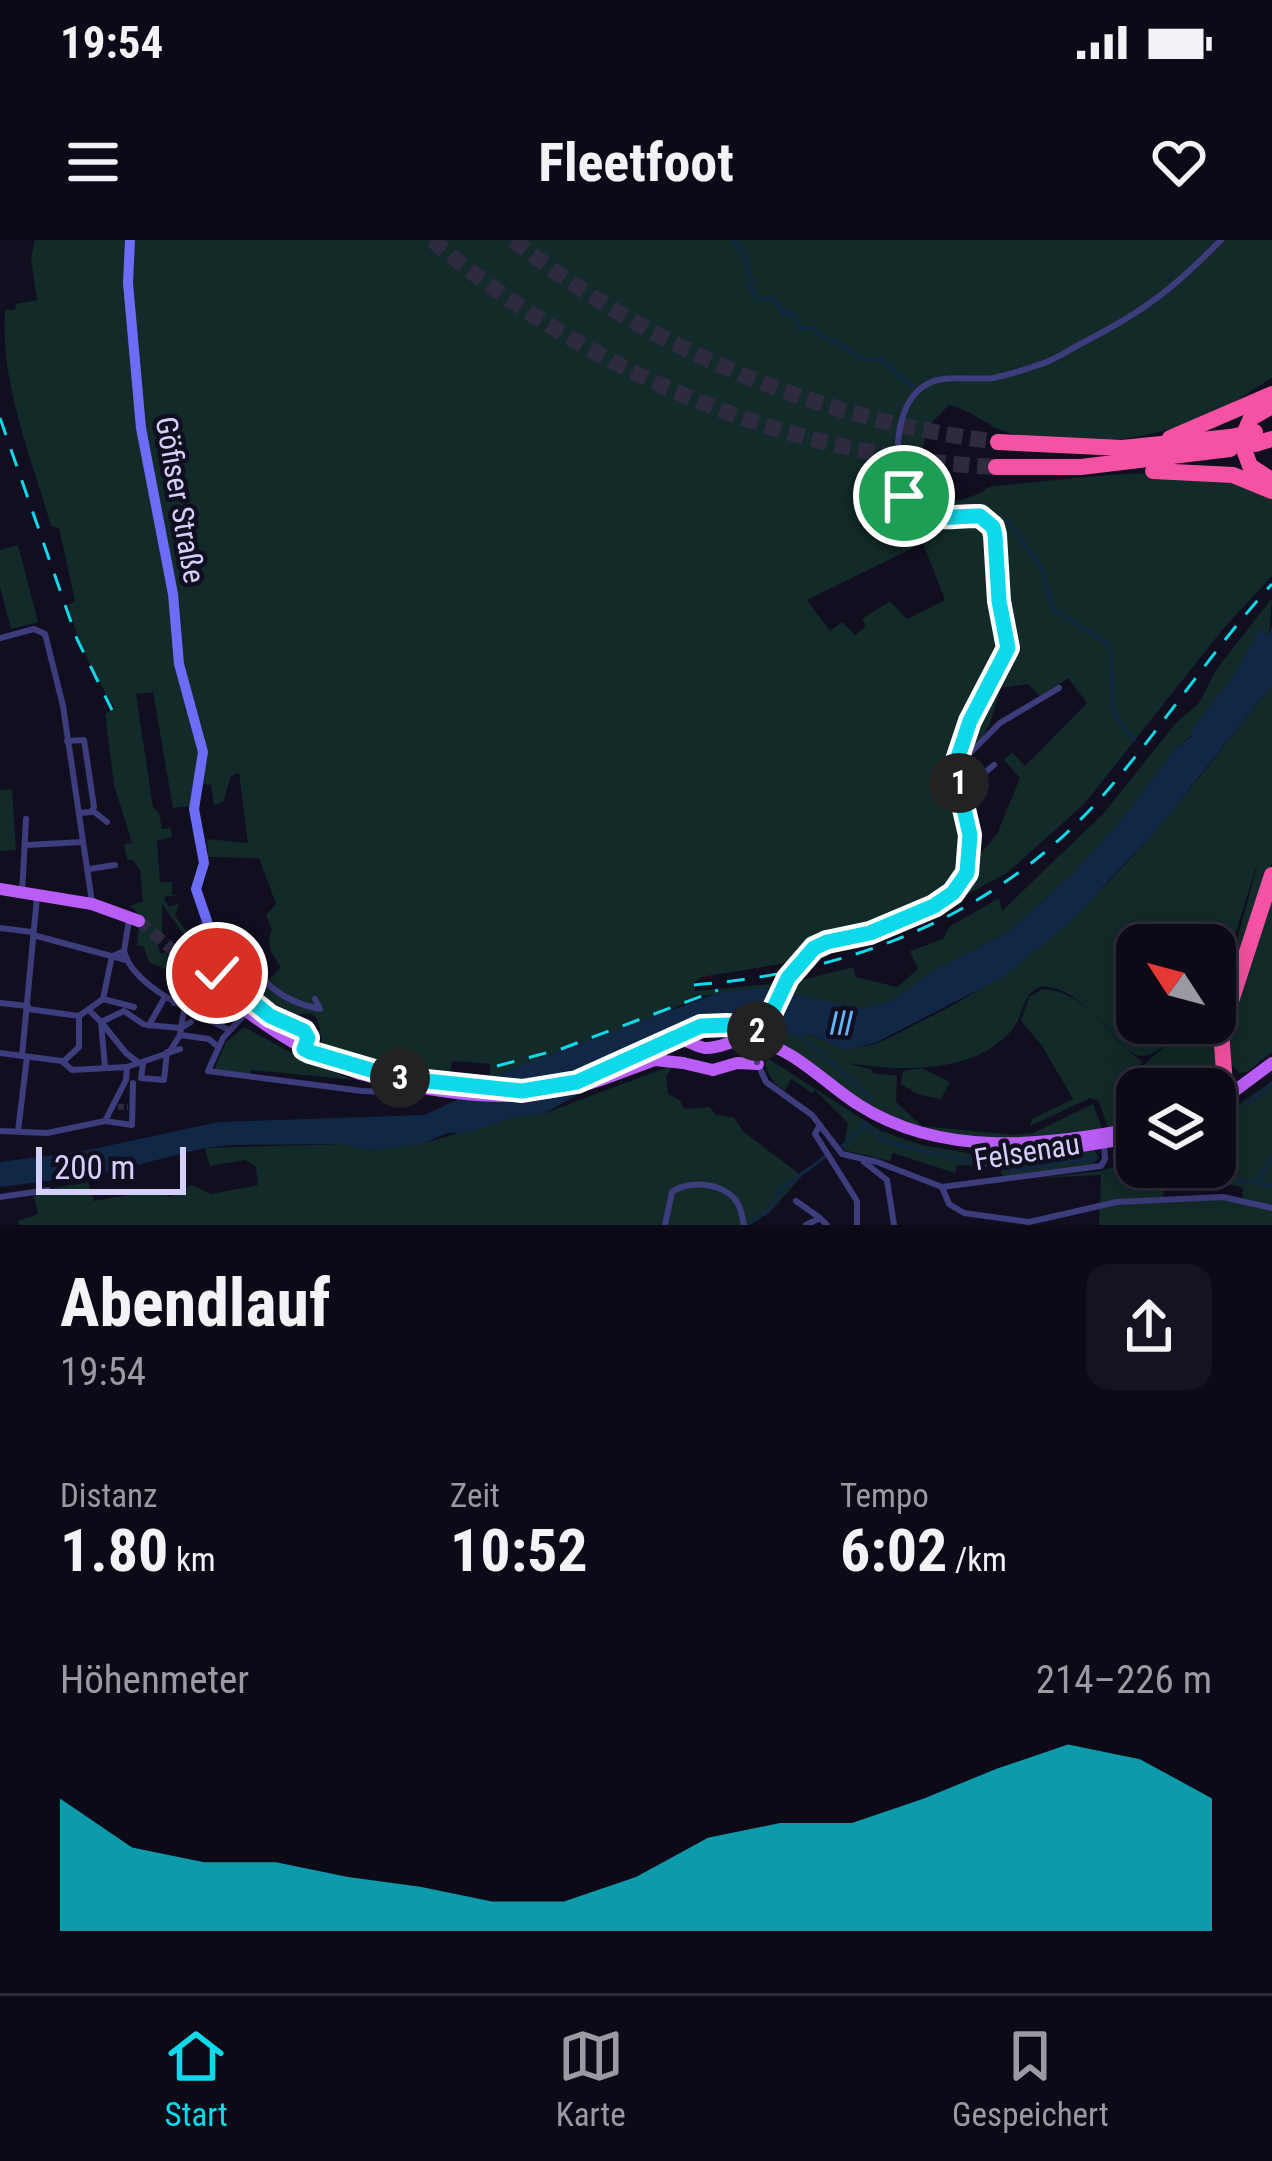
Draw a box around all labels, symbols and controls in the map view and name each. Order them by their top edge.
text: 19:54 [60,16,163,69]
icon: menu [60,129,126,195]
icon: heart [1146,129,1212,195]
text: Fleetfoot [538,131,734,194]
street label: Göfiser Straße [149,414,212,586]
pin [853,445,955,547]
icon: arrive [871,463,937,529]
pin: 1 [929,753,989,813]
text: 1 [951,763,967,802]
pin [166,922,268,1024]
north arrow [1116,924,1236,1044]
map controls [1116,924,1236,1188]
icon: check [184,940,250,1006]
pin: 2 [727,1001,787,1061]
water label: Ill [829,1003,854,1044]
text: 2 [749,1011,765,1050]
pin: 3 [370,1048,430,1108]
text: 3 [392,1058,408,1097]
button: layers [1116,1068,1236,1188]
street label: Felsenau [972,1126,1082,1177]
scale bar [36,1141,186,1194]
text: 200 m [54,1148,135,1187]
button: share [1086,1264,1212,1390]
text: Abendlauf [60,1265,331,1342]
text: 19:54 [60,1349,146,1395]
text: Distanz [60,1476,158,1515]
text: Zeit [450,1476,500,1515]
text: Tempo [840,1476,929,1515]
text: 1.80 [60,1515,168,1586]
text: 10:52 [450,1515,588,1586]
text: 6:02 [840,1515,947,1586]
text: km [168,1540,216,1579]
text: /km [947,1540,1007,1579]
text: Höhenmeter [60,1657,249,1703]
text: 214–226 m [1036,1657,1212,1703]
tab: Start [163,2023,229,2134]
tab: Karte [556,2023,626,2134]
tab: Gespeichert [952,2023,1109,2134]

